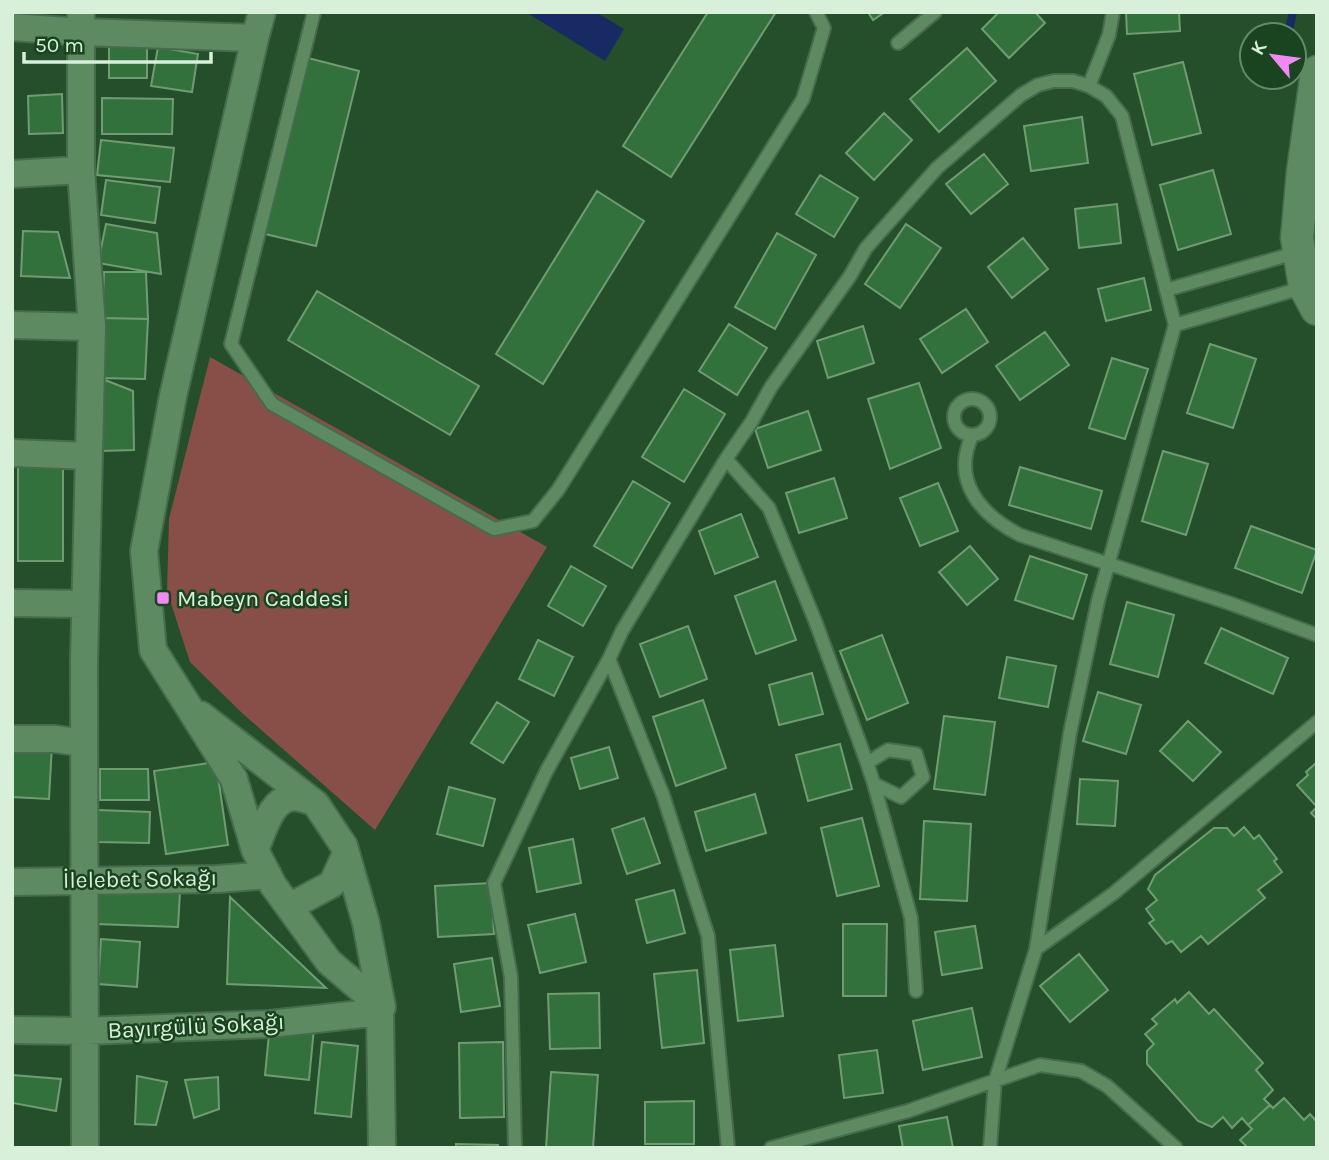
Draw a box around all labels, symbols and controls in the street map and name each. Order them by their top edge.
scale bar [24,21,212,65]
north arrow [1238,21,1308,91]
text: 50 m [35,33,84,57]
text: K [1246,37,1272,59]
place label: Mabeyn Caddesi [177,585,349,612]
marker: Mabeyn Caddesi [155,590,171,606]
street label: İlelebet Sokağı [63,864,217,894]
street label: Bayırgülü Sokağı [107,1008,285,1044]

